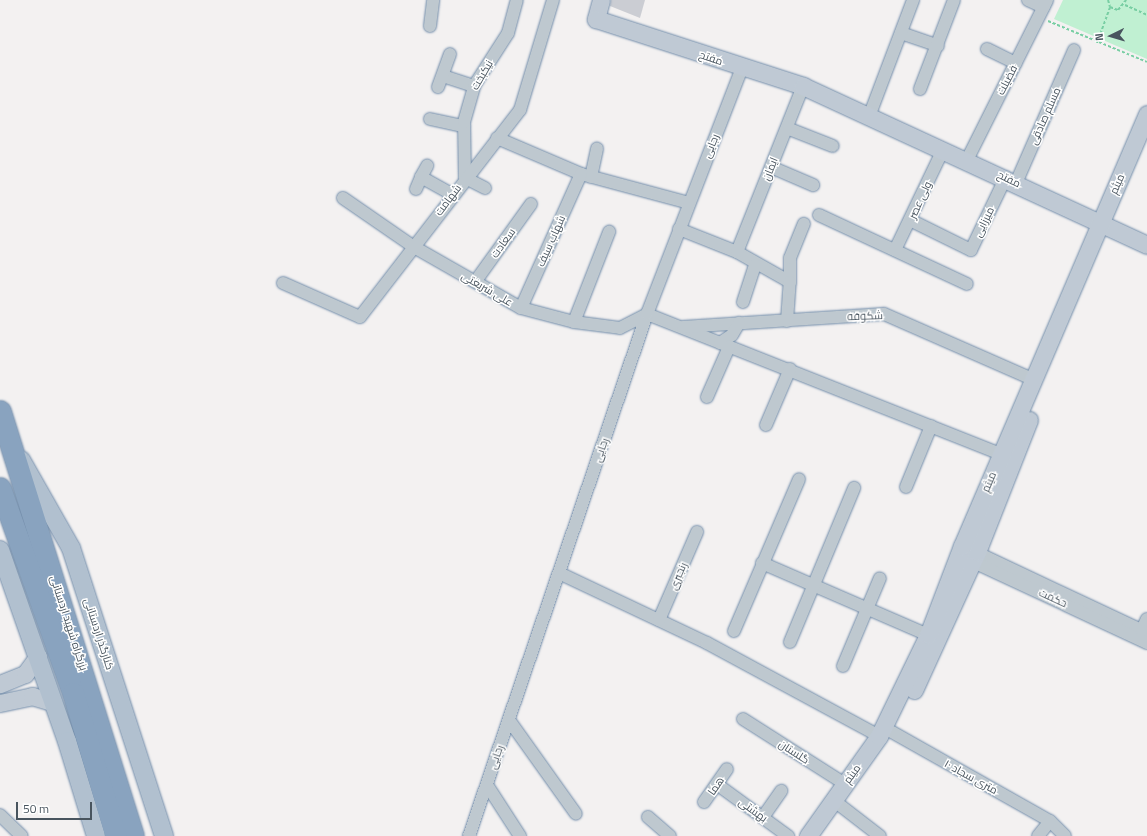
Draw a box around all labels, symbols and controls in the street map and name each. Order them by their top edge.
north arrow [1091,16,1131,56]
text: N [1091,33,1107,42]
street label: مفتح [697,48,725,68]
street label: نیکبخت [468,58,496,92]
street label: فضیلت [994,63,1020,97]
street label: مسلم صادقی [1026,85,1064,147]
street label: رجایی [700,132,722,160]
street label: ایمان [759,155,781,183]
street label: مفتح [995,168,1023,190]
street label: میثم [1107,172,1127,196]
street label: ولی عصر [906,179,934,221]
street label: شهامت [432,182,464,218]
street label: میرزایی [971,205,997,239]
street label: شهاب سیف [534,213,568,269]
street label: سعادت [488,226,518,260]
street label: علی شریعتی [459,269,515,309]
street label: شکوفه [847,309,883,323]
street label: رجایی [591,436,611,464]
street label: میثم [979,470,999,494]
street label: رنجبری [666,560,690,592]
street label: بزرگراه شهید اردستانی [47,574,91,672]
street label: حکمت [1037,586,1069,610]
street label: کنارگذر اردستانی [81,597,117,671]
street label: گلستان [776,737,812,767]
street label: رجایی [486,743,506,771]
street label: ۱۰ متری سجاد [942,757,1000,797]
street label: میثم [841,762,863,786]
street label: هما [705,774,727,798]
scale bar [18,794,94,820]
street label: بهشتی [736,795,770,825]
text: 50 m [23,799,49,818]

